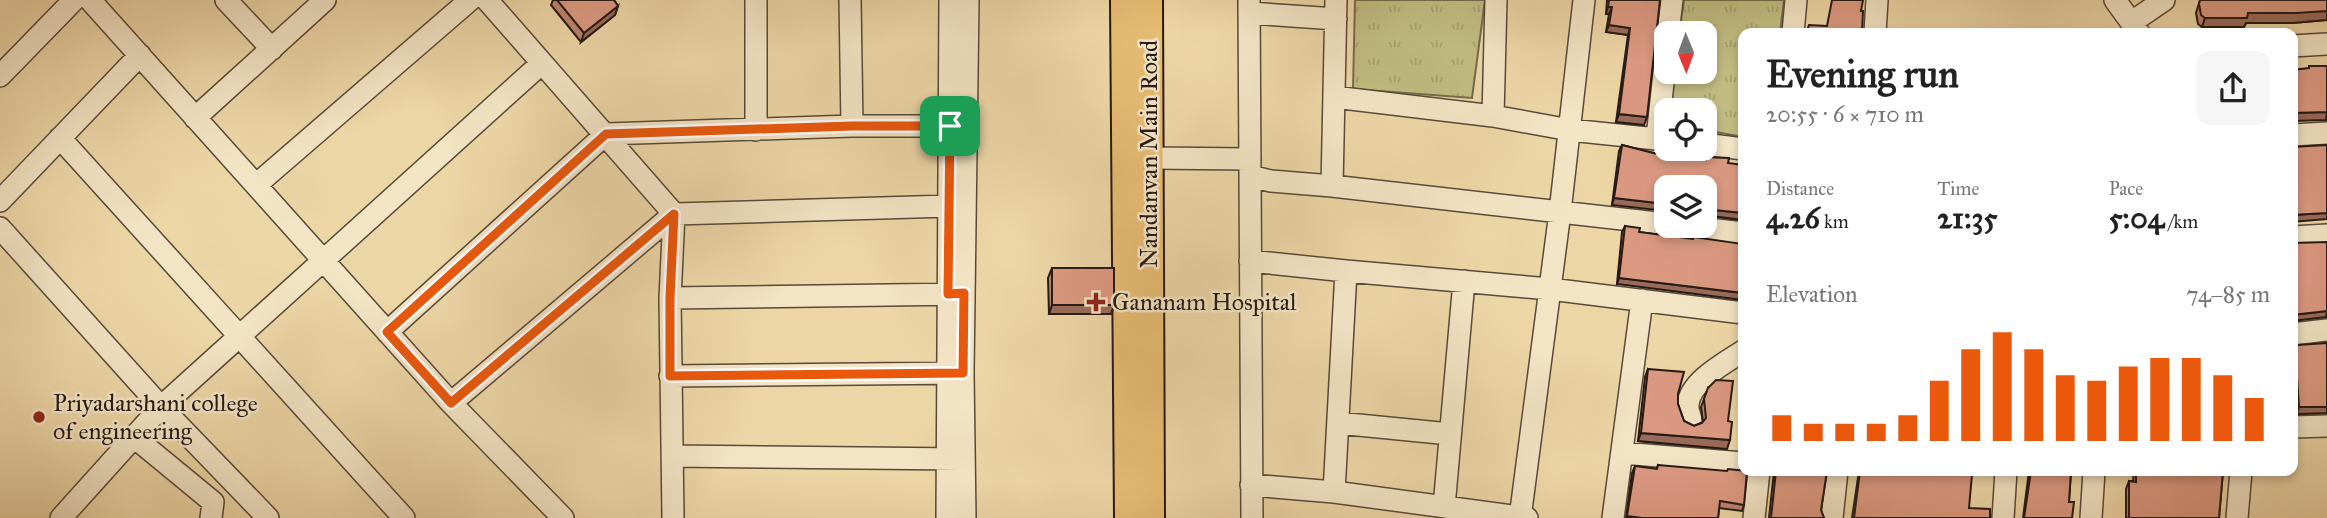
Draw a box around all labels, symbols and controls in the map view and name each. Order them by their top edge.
north arrow [1654,21,1717,84]
map controls [1654,21,1717,238]
street label: Nandanvan Main Road [1134,40,1164,268]
text: Evening run [1766,51,1959,97]
button: share [2196,51,2270,125]
pin [920,96,980,156]
button: locate [1654,98,1717,161]
text: 20:55 · 6 × 710 m [1766,100,1924,128]
icon: arrive [931,107,969,145]
button: layers [1654,175,1717,238]
text: Distance [1766,177,1834,200]
text: Time [1937,177,1979,200]
text: Pace [2109,177,2143,200]
text: 4.26 [1766,200,1820,236]
text: 21:35 [1937,200,1997,236]
text: 5:04 [2109,200,2164,236]
text: km [1820,210,1849,233]
text: /km [2164,210,2198,233]
text: Elevation [1766,280,1857,308]
text: 74–85 m [2186,280,2270,308]
place label: Gananam Hospital [1112,287,1297,317]
marker: Gananam Hospital [1086,292,1106,312]
place label: Priyadarshani college of engineering [53,388,258,446]
marker: Priyadarshani college of engineering [31,409,47,425]

